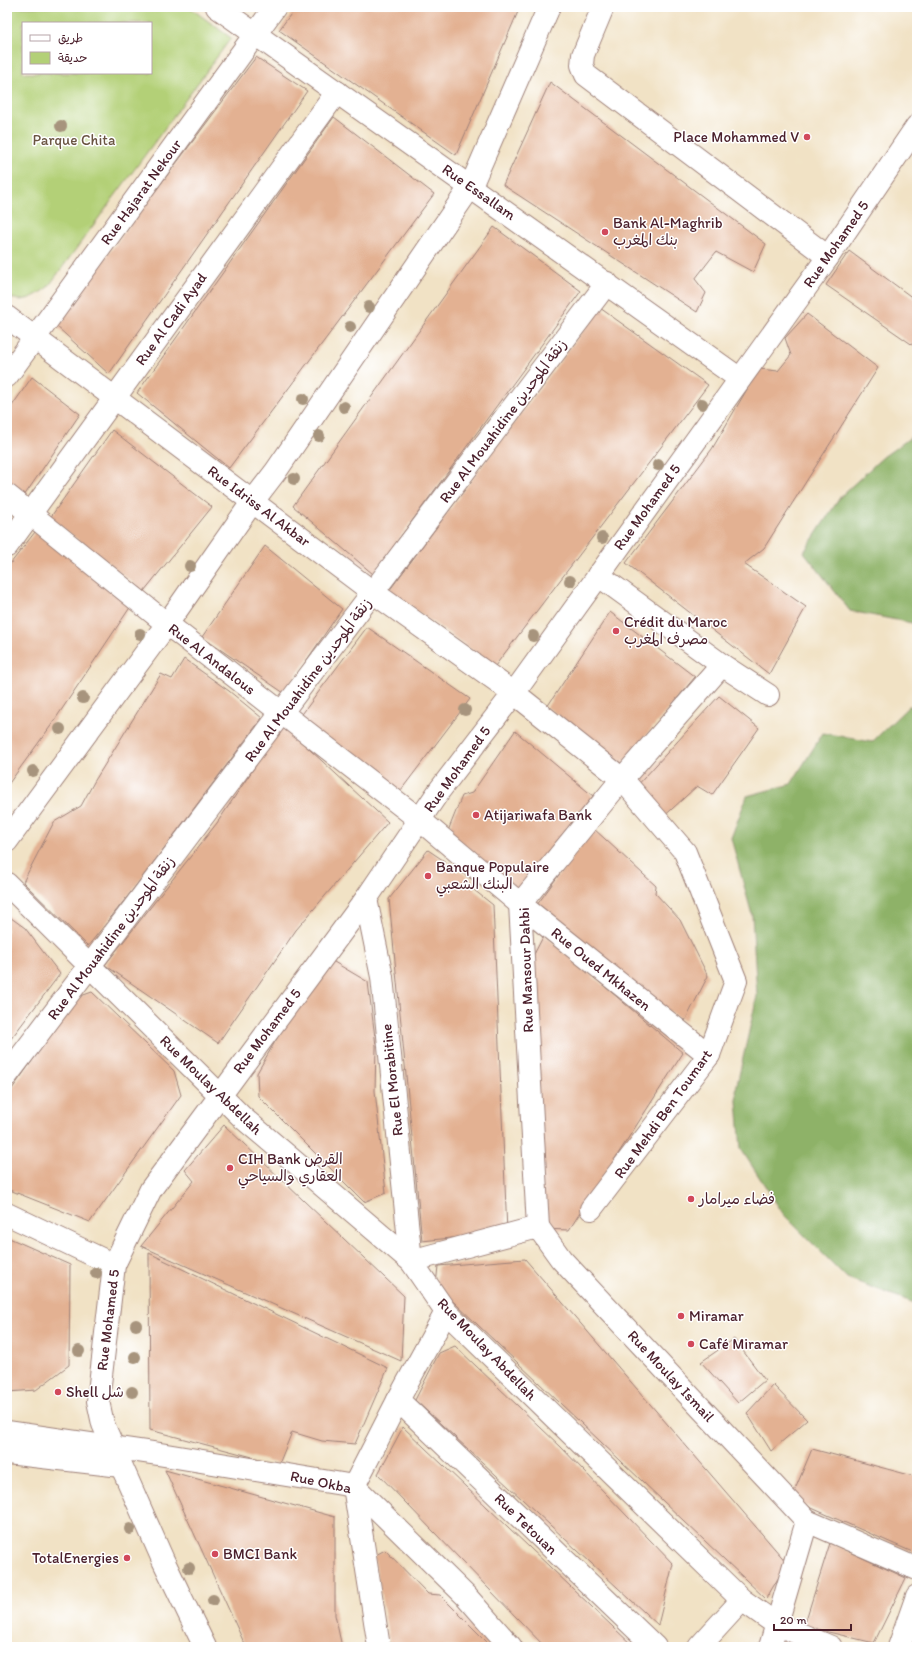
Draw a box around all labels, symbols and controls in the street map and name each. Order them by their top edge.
legend [22,22,152,74]
text: طريق [58,31,83,45]
text: حديقة [58,51,87,65]
place label: Place Mohammed V [673,128,799,146]
park label: Parque Chita [33,131,116,149]
marker: Place Mohammed V [802,132,812,142]
street label: Rue Hajarat Nekour [97,135,186,248]
street label: Rue Essallam [439,160,519,224]
street label: Rue Mohamed 5 [799,197,873,291]
place label: Bank Al-Maghrib بنك المغرب [613,214,723,249]
marker: Bank Al-Maghrib بنك المغرب [600,227,610,237]
street label: Rue Al Cadi Ayad [131,269,211,369]
street label: Rue Al Mouahidine زنقة الموحدين [436,336,570,506]
street label: Rue Mohamed 5 [610,460,684,554]
street label: Rue Idriss Al Akbar [204,462,314,551]
street label: Rue Al Mouahidine زنقة الموحدين [241,595,375,765]
place label: Crédit du Maroc مصرف المغرب [624,613,727,648]
street label: Rue Al Andalous [165,619,259,699]
marker: Crédit du Maroc مصرف المغرب [611,626,621,636]
street label: Rue Mohamed 5 [420,722,494,816]
place label: Atijariwafa Bank [484,806,592,824]
marker: Atijariwafa Bank [471,810,481,820]
street label: Rue Al Mouahidine زنقة الموحدين [44,853,178,1023]
place label: Banque Populaire البنك الشعبي [436,858,549,897]
marker: Banque Populaire البنك الشعبي [423,871,433,881]
street label: Rue Mansour Dahbi [515,907,537,1033]
street label: Rue Oued Mkhazen [548,923,654,1015]
street label: Rue Mohamed 5 [229,985,305,1077]
street label: Rue El Morabitine [377,1023,407,1137]
street label: Rue Moulay Abdellah [156,1032,266,1138]
street label: Rue Mehdi Ben Toumart [610,1046,716,1182]
place label: CIH Bank القرض العقاري والسياحي [238,1150,343,1189]
marker: CIH Bank القرض العقاري والسياحي [225,1163,235,1173]
place label: فضاء ميرامار [698,1190,775,1208]
marker: فضاء ميرامار [686,1194,696,1204]
street label: Rue Mohamed 5 [93,1268,123,1372]
street label: Rue Moulay Abdellah [434,1294,540,1404]
place label: Miramar [689,1307,744,1325]
marker: Miramar [676,1311,686,1321]
street label: Rue Moulay Ismail [624,1326,719,1426]
place label: Café Miramar [699,1335,788,1353]
marker: Café Miramar [686,1339,696,1349]
place label: Shell شل [66,1383,124,1401]
marker: Shell شل [53,1387,63,1397]
street label: Rue Okba [289,1467,353,1497]
street label: Rue Tetouan [491,1489,561,1559]
place label: BMCI Bank [223,1545,297,1563]
place label: TotalEnergies [32,1549,119,1567]
marker: BMCI Bank [210,1549,220,1559]
marker: TotalEnergies [122,1553,132,1563]
scale bar [774,1606,851,1632]
text: 20 m [780,1613,807,1627]

